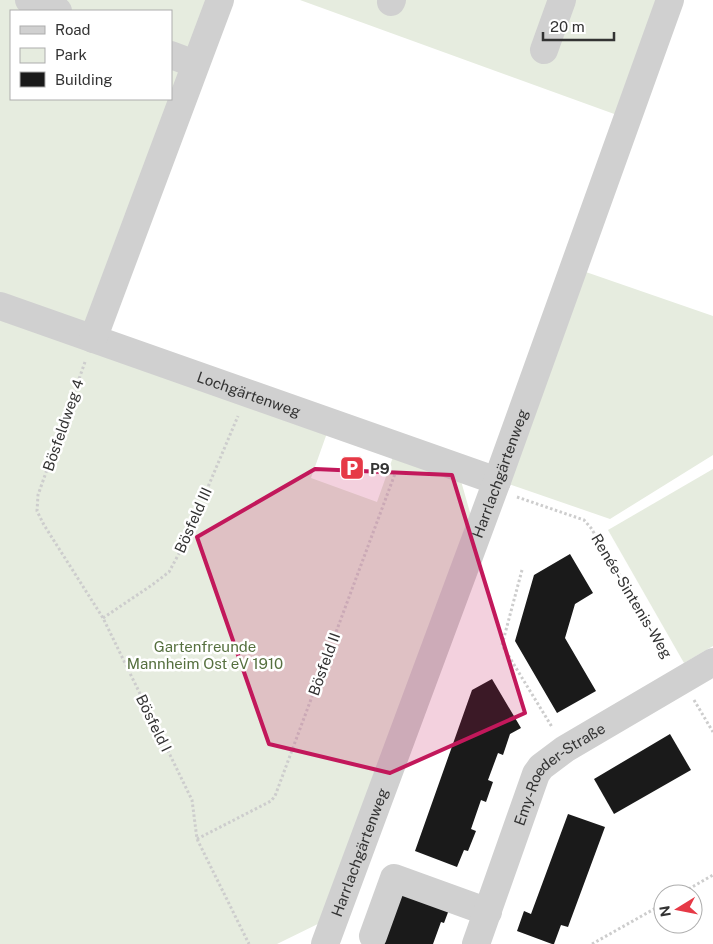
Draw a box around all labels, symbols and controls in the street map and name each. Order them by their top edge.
legend [10,10,172,100]
scale bar [543,10,614,42]
text: 20 m [550,18,585,35]
text: Road [55,21,91,38]
text: Park [55,46,87,63]
text: Building [55,71,113,88]
street label: Lochgärtenweg [195,368,303,420]
street label: Bösfeldweg 4 [39,377,87,473]
street label: Harrlachgärtenweg [468,407,531,540]
parking icon: P9 [339,455,365,481]
place label: P9 [370,460,390,477]
street label: Bösfeld III [171,485,215,555]
street label: Renée-Sintenis-Weg [588,531,676,661]
street label: Bösfeld II [305,630,343,698]
park label: Gartenfreunde Mannheim Ost eV 1910 [127,638,283,672]
street label: Bösfeld I [133,692,175,754]
street label: Emy-Roeder-Straße [510,719,608,828]
street label: Harrlachgärtenweg [327,785,391,919]
north arrow [653,884,703,934]
text: N [656,904,674,918]

